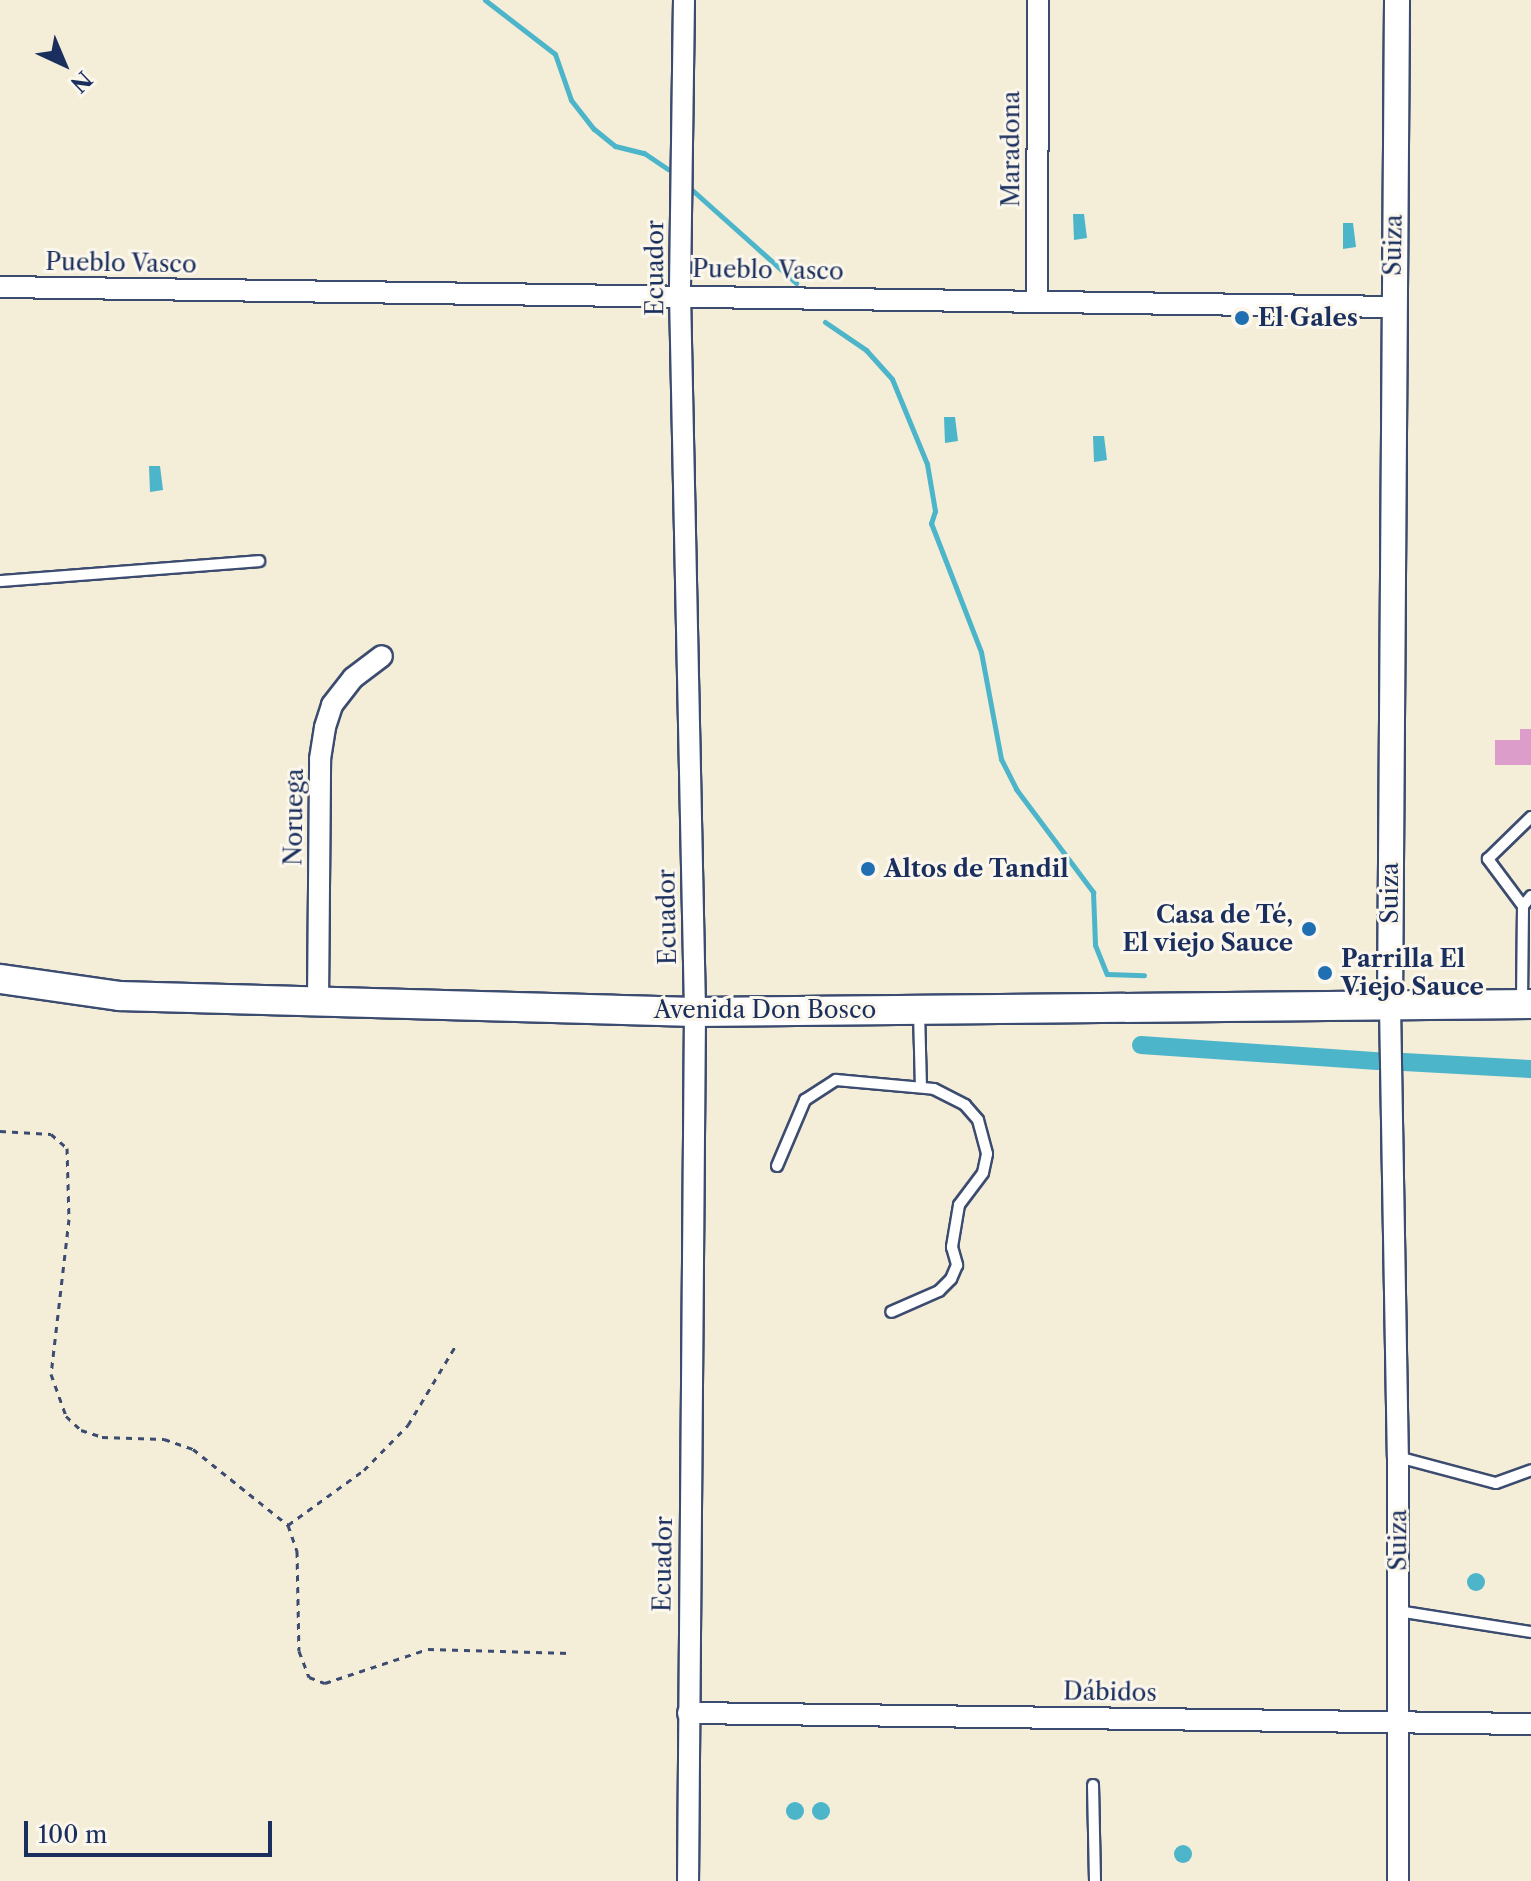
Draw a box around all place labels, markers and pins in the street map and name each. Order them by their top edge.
place label: El Gales [1258,304,1358,332]
marker: El Gales [1233,309,1251,327]
place label: Altos de Tandil [884,855,1069,883]
marker: Altos de Tandil [859,860,877,878]
place label: Casa de Té, El viejo Sauce [1122,901,1293,957]
marker: Casa de Té, El viejo Sauce [1300,920,1318,938]
place label: Parrilla El Viejo Sauce [1341,945,1484,1001]
marker: Parrilla El Viejo Sauce [1316,964,1334,982]

